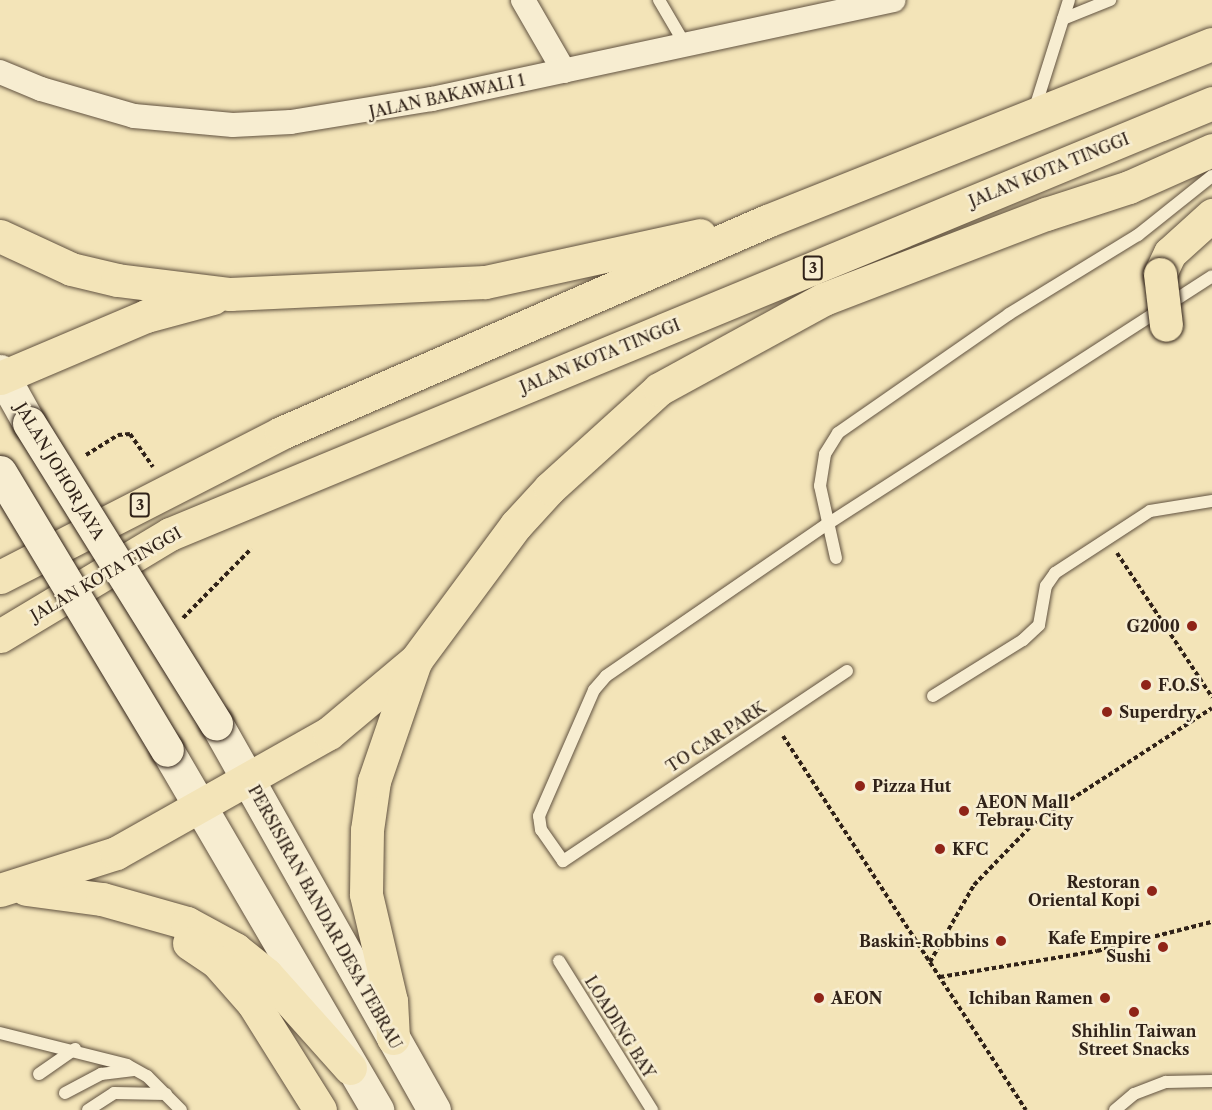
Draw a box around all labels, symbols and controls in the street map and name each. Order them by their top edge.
street label: JALAN BAKAWALI 1 [367,70,527,122]
street label: JALAN KOTA TINGGI [966,129,1132,211]
road number: 3 [802,256,824,280]
street label: JALAN KOTA TINGGI [517,315,683,397]
street label: JALAN JOHOR JAYA [11,399,109,543]
road number: 3 [130,493,150,517]
street label: JALAN KOTA TINGGI [27,523,185,625]
place label: G2000 [1126,616,1180,636]
marker: G2000 [1185,619,1199,633]
place label: F.O.S [1158,675,1200,695]
marker: F.O.S [1139,678,1153,692]
street label: TO CAR PARK [662,698,770,776]
place label: Superdry [1119,702,1196,722]
marker: Superdry [1100,705,1114,719]
place label: Pizza Hut [872,776,951,796]
marker: Pizza Hut [853,779,867,793]
street label: PERSISIRAN BANDAR DESA TEBRAU [244,781,406,1053]
place label: AEON Mall Tebrau City [976,792,1073,830]
marker: AEON Mall Tebrau City [957,804,971,818]
place label: KFC [952,839,988,859]
marker: KFC [933,842,947,856]
place label: Restoran Oriental Kopi [1028,872,1140,910]
marker: Restoran Oriental Kopi [1145,884,1159,898]
place label: Kafe Empire Sushi [1048,928,1151,966]
place label: Baskin-Robbins [859,931,989,951]
marker: Baskin-Robbins [994,934,1008,948]
marker: Kafe Empire Sushi [1156,940,1170,954]
street label: LOADING BAY [581,972,659,1082]
place label: AEON [831,988,882,1008]
place label: Ichiban Ramen [968,988,1093,1008]
marker: AEON [812,991,826,1005]
marker: Ichiban Ramen [1098,991,1112,1005]
marker: Shihlin Taiwan Street Snacks [1127,1005,1141,1019]
place label: Shihlin Taiwan Street Snacks [1071,1021,1197,1059]

